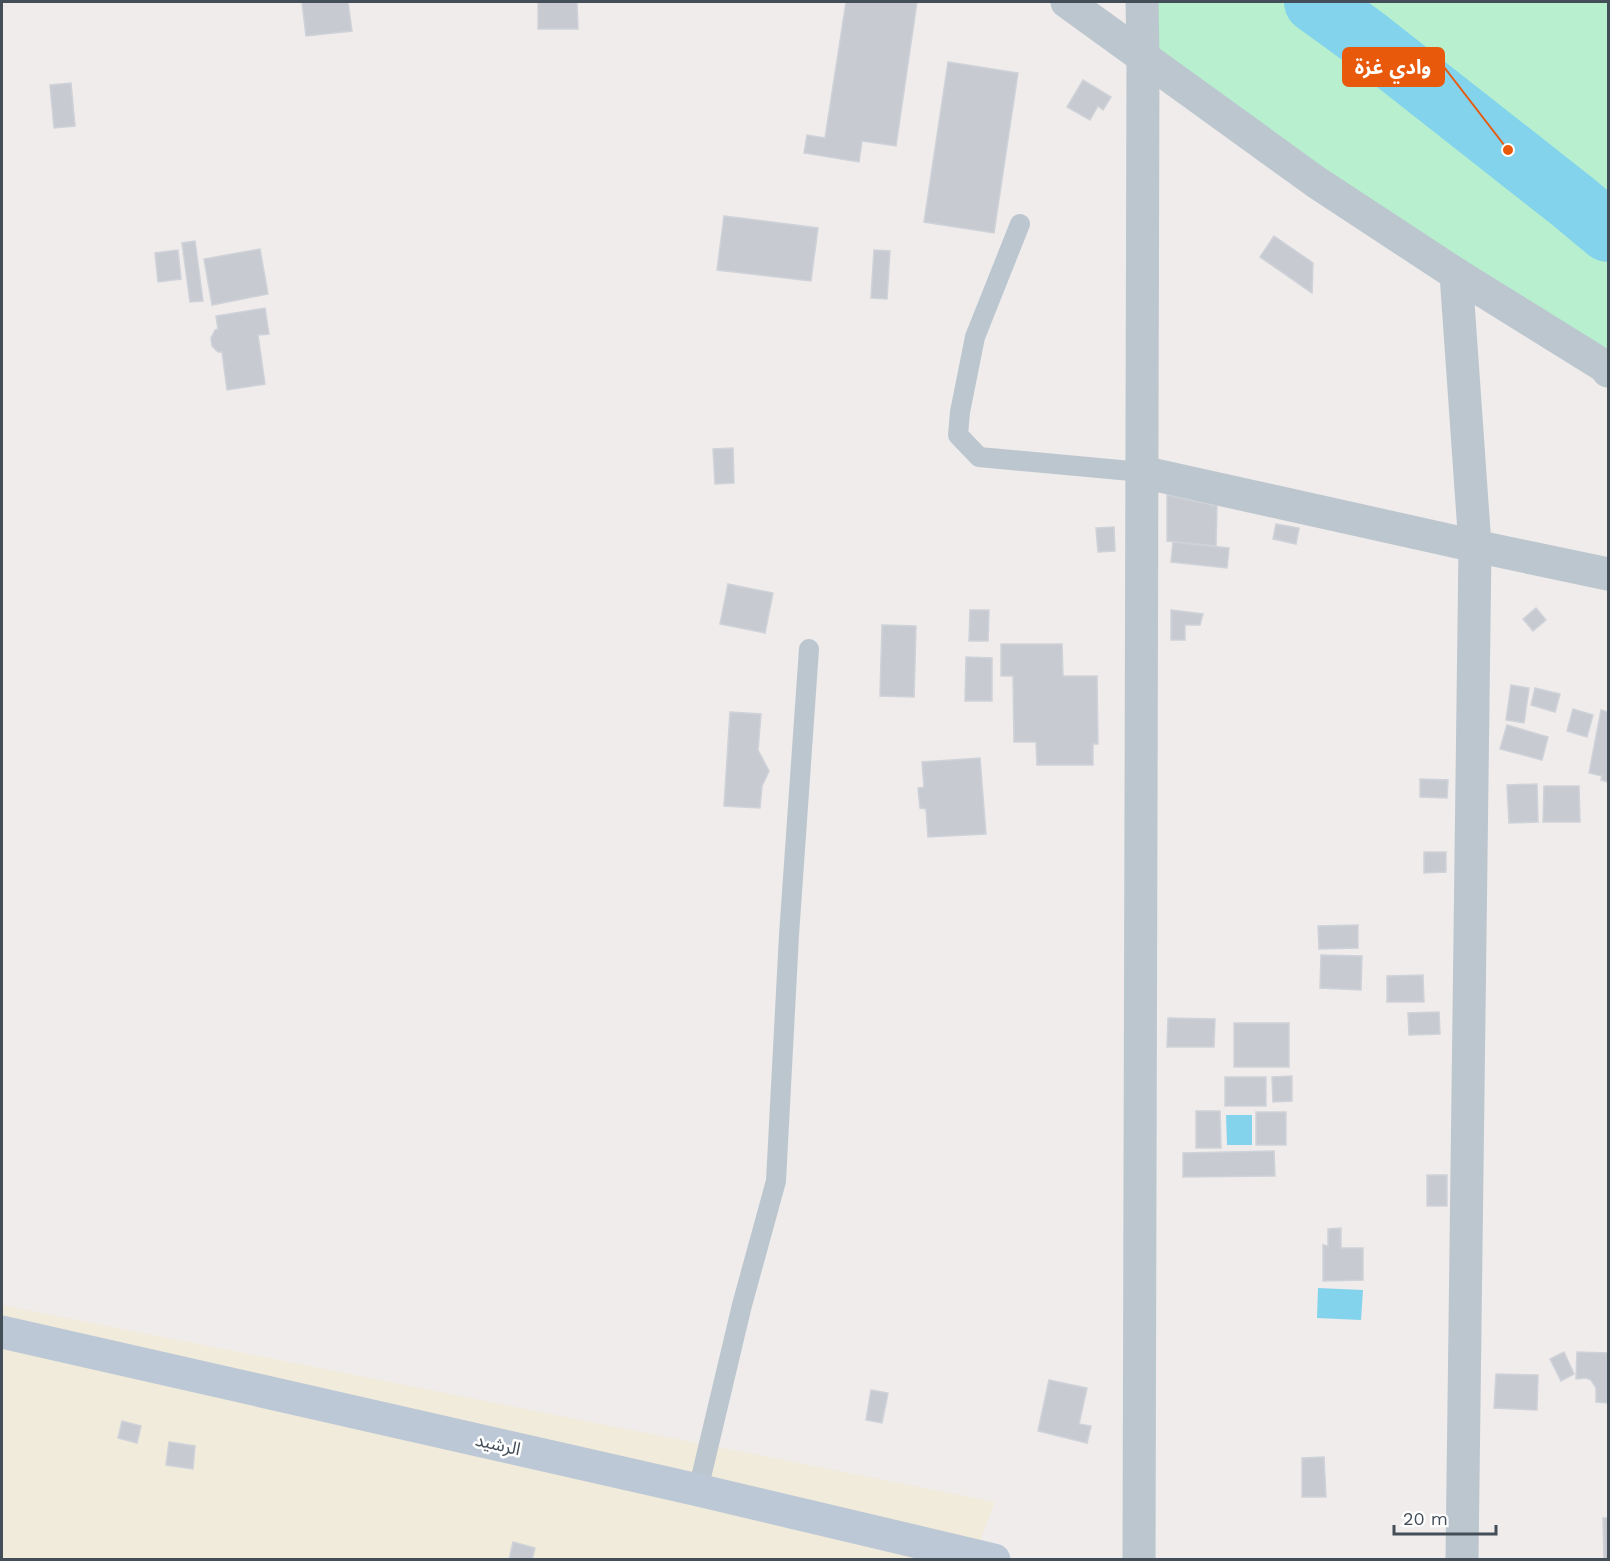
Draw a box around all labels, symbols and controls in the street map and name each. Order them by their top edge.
callout: وادي غزة [1343,48,1444,86]
text: وادي غزة [1355,55,1431,84]
street label: الرشيد [473,1429,523,1460]
scale bar [1394,1498,1496,1536]
text: 20 m [1403,1508,1448,1529]

